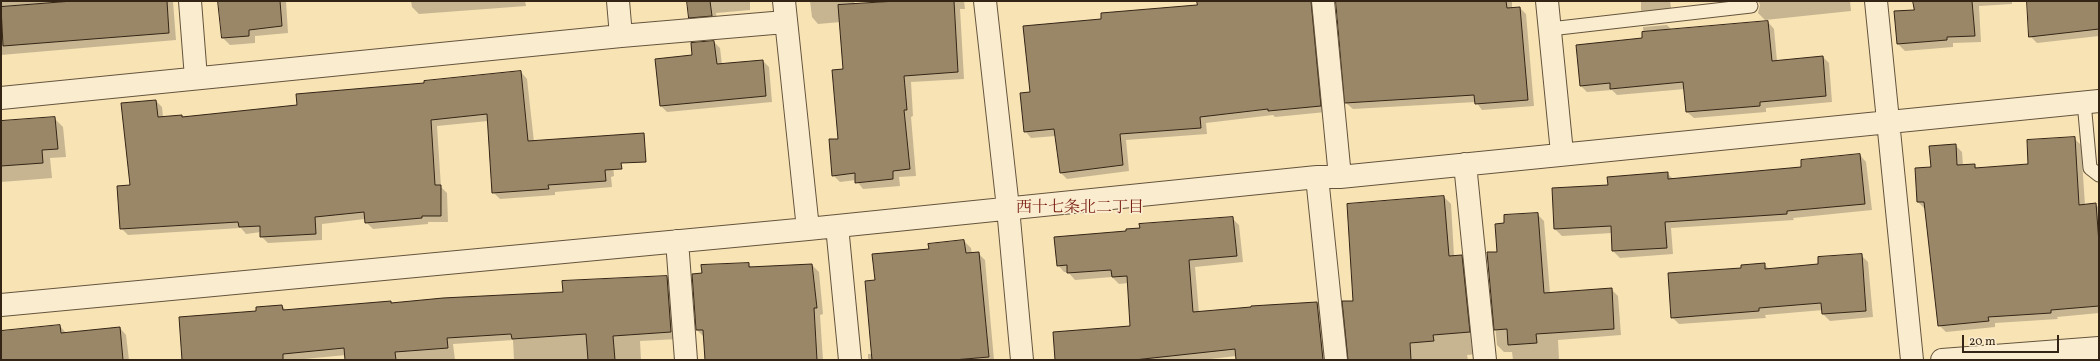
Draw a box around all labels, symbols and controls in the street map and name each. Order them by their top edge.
district label: 西十七条北二丁目 [1016,199,1144,219]
scale bar [1964,327,2061,353]
text: 20 m [1969,334,1996,350]

